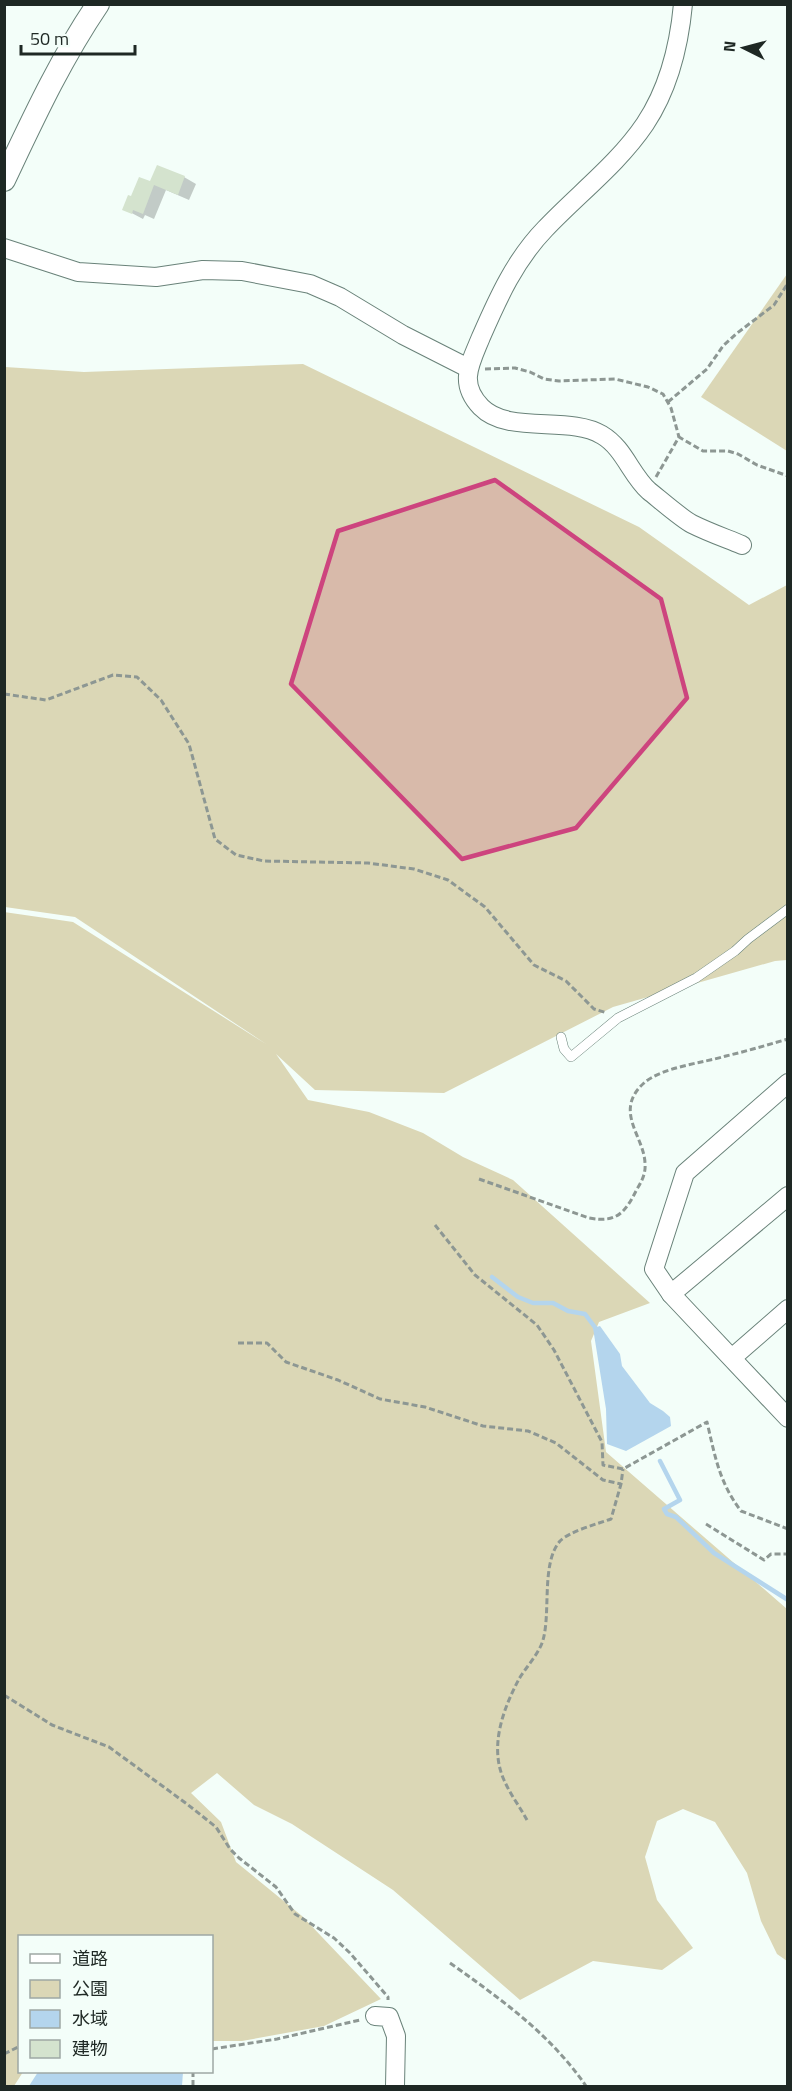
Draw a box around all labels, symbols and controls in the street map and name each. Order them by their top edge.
scale bar [21,18,135,56]
north arrow [714,18,774,78]
text: 50 m [30,25,69,52]
text: N [717,40,742,53]
legend [18,1935,213,2073]
text: 道路 [72,1945,108,1972]
text: 公園 [72,1975,108,2002]
text: 水域 [72,2005,108,2032]
text: 建物 [72,2035,108,2062]

